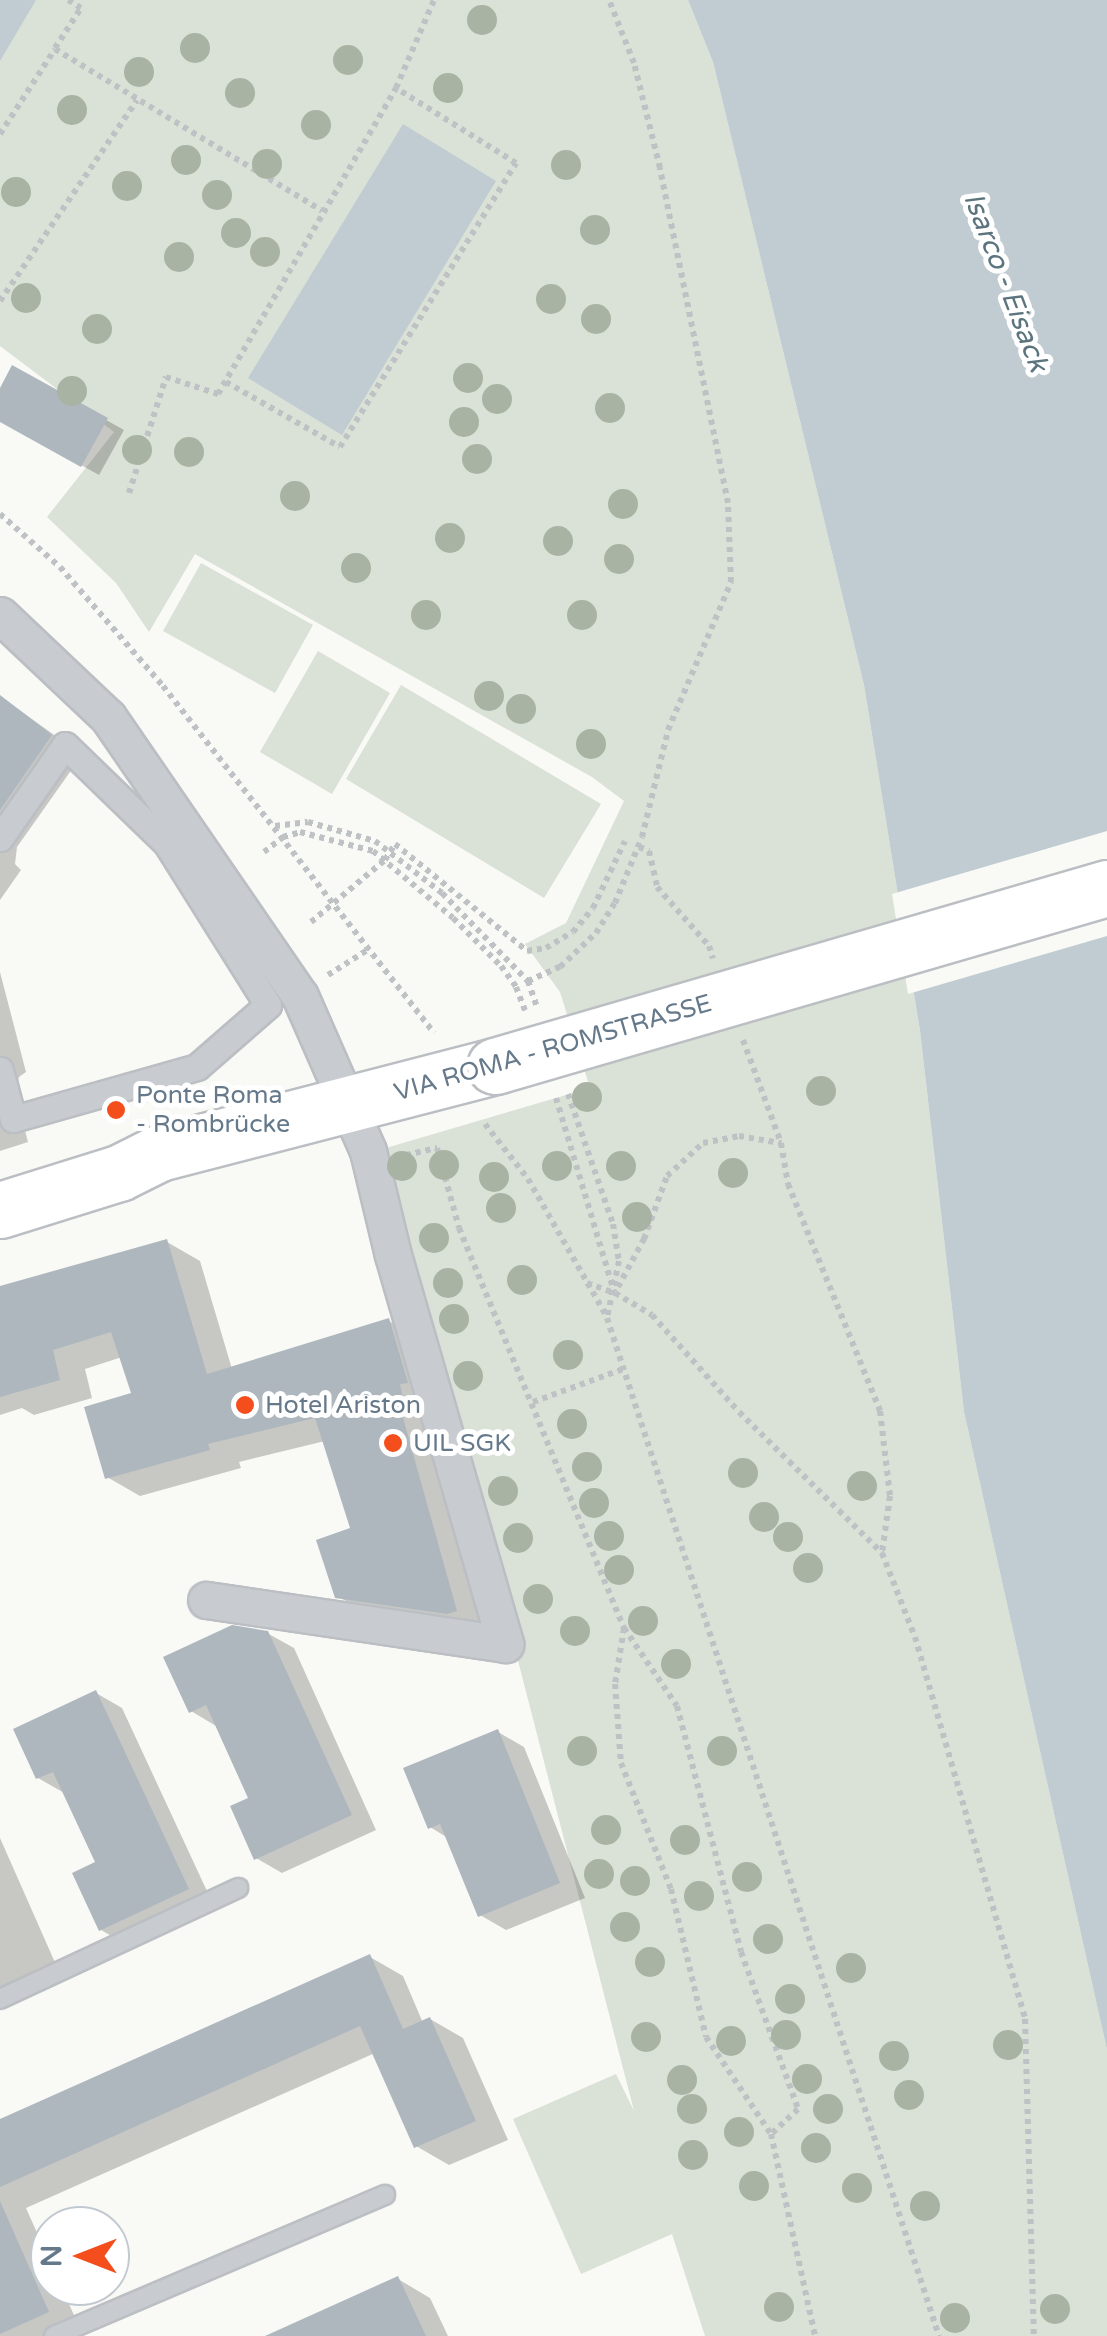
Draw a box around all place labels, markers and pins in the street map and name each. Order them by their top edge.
place label: Ponte Roma - Rombrücke [136,1081,290,1140]
marker: Ponte Roma - Rombrücke [105,1099,127,1121]
place label: Hotel Ariston [265,1390,421,1420]
marker: Hotel Ariston [234,1394,256,1416]
place label: UIL SGK [413,1428,511,1458]
marker: UIL SGK [382,1432,404,1454]

